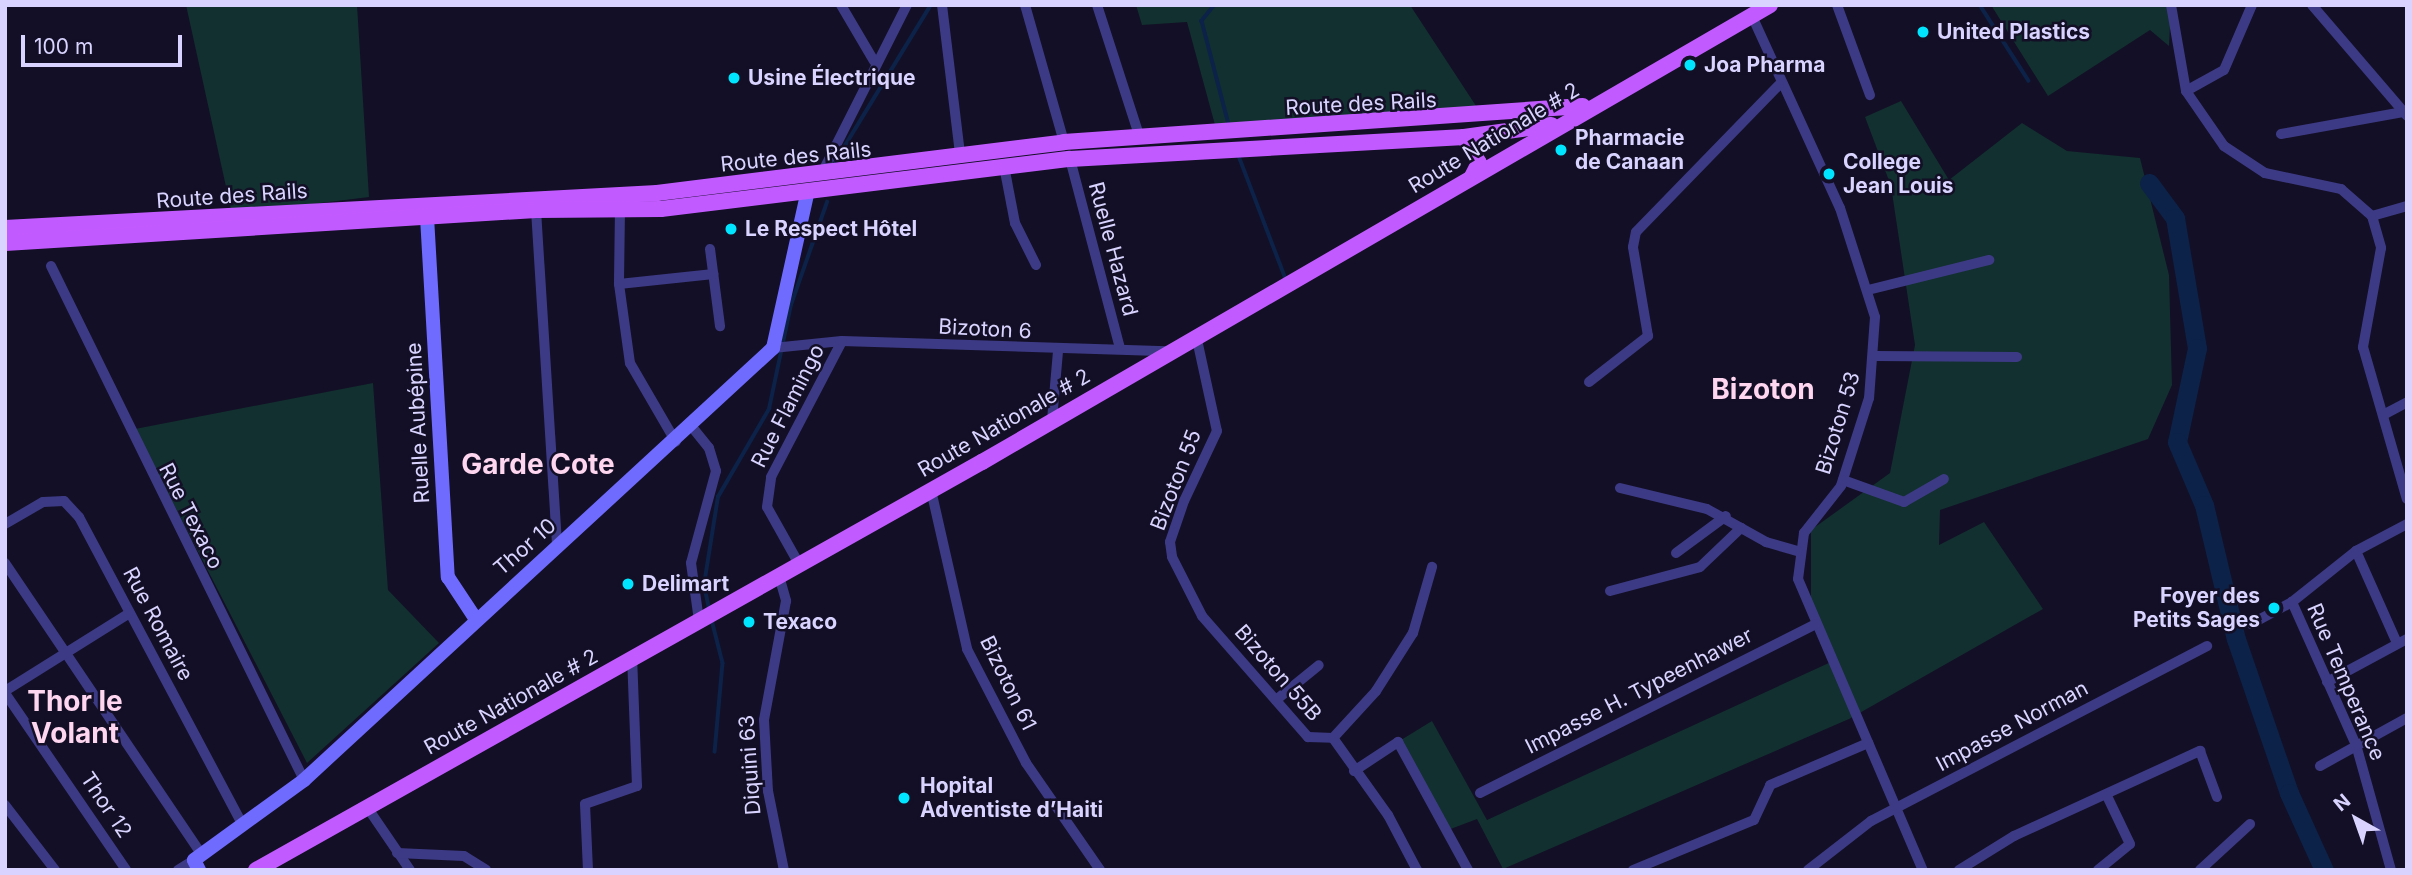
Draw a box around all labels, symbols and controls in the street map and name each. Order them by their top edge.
place label: United Plastics [1937,19,2090,45]
scale bar [24,21,186,65]
marker: United Plastics [1915,24,1931,40]
text: 100 m [34,34,93,59]
place label: Joa Pharma [1704,52,1825,78]
marker: Joa Pharma [1682,57,1698,73]
place label: Usine Électrique [748,65,916,91]
marker: Usine Électrique [726,70,742,86]
street label: Route Nationale # 2 [1404,77,1584,199]
street label: Route des Rails [1285,87,1437,121]
place label: Pharmacie de Canaan [1575,125,1684,175]
street label: Route des Rails [719,137,873,177]
marker: Pharmacie de Canaan [1553,142,1569,158]
place label: College Jean Louis [1843,149,1954,199]
marker: College Jean Louis [1821,166,1837,182]
street label: Route des Rails [156,178,308,214]
street label: Ruelle Hazard [1083,179,1143,319]
place label: Le Respect Hôtel [745,216,917,242]
marker: Le Respect Hôtel [723,221,739,237]
street label: Bizoton 6 [938,314,1032,344]
street label: Rue Flamingo [746,340,830,472]
street label: Ruelle Aubépine [401,342,435,504]
street label: Route Nationale # 2 [913,363,1095,483]
street label: Bizoton 53 [1810,369,1866,477]
district label: Bizoton [1711,372,1815,406]
street label: Bizoton 55 [1145,426,1207,534]
district label: Garde Cote [461,447,615,481]
street label: Rue Texaco [154,459,228,573]
street label: Thor 10 [489,513,561,581]
street label: Rue Romaire [118,563,198,685]
place label: Delimart [642,571,729,597]
marker: Delimart [620,576,636,592]
place label: Foyer des Petits Sages [2133,583,2260,633]
marker: Foyer des Petits Sages [2266,600,2282,616]
street label: Rue Temperance [2302,600,2390,764]
place label: Texaco [763,609,837,635]
marker: Texaco [741,614,757,630]
street label: Bizoton 55B [1229,620,1327,726]
street label: Impasse H. Typeenhawer [1521,623,1757,759]
street label: Bizoton 61 [974,632,1042,734]
street label: Route Nationale # 2 [420,644,602,760]
street label: Impasse Norman [1932,675,2092,777]
district label: Thor le Volant [27,684,123,750]
street label: Diquini 63 [734,714,766,816]
street label: Thor 12 [75,767,137,843]
place label: Hopital Adventiste d’Haiti [920,773,1103,823]
north arrow [2321,784,2391,854]
marker: Hopital Adventiste d’Haiti [894,788,914,808]
text: N [2329,789,2355,816]

